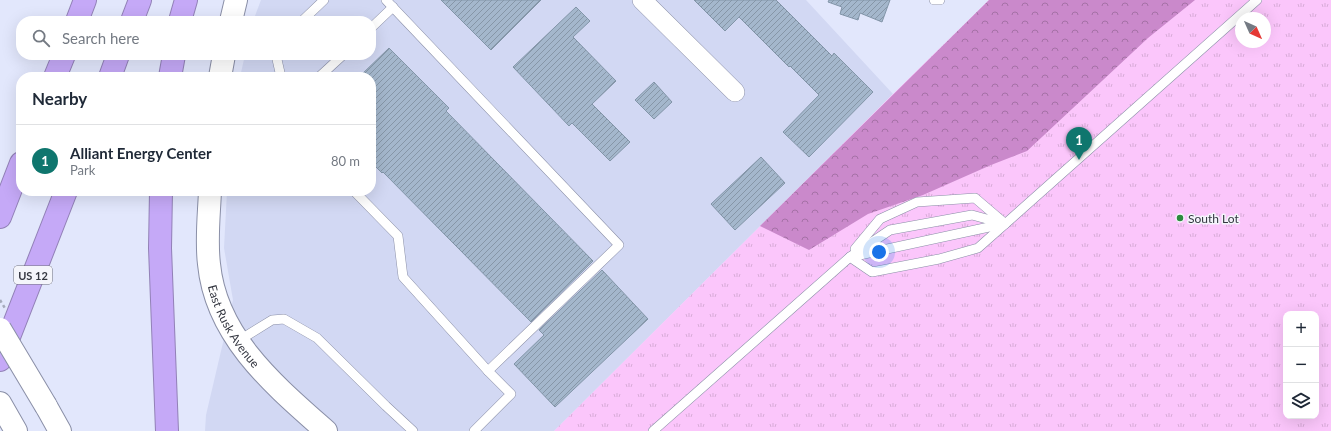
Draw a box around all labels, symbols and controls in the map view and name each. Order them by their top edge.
north arrow [1235,12,1271,48]
search box [16,16,376,60]
icon: search [30,27,52,49]
text: Search here [62,29,139,47]
text: Nearby [32,88,87,109]
pin: 1 [1066,127,1092,160]
text: Alliant Energy Center [70,144,212,162]
text: 1 [41,153,49,169]
text: 80 m [331,153,360,169]
text: Park [70,162,95,178]
place label: South Lot [1188,211,1239,226]
marker: South Lot [1175,213,1185,223]
your location [869,242,889,262]
road number: US 12 [14,266,52,284]
street label: East Rusk Avenue [205,283,263,371]
map controls [1283,311,1319,419]
button: + [1283,311,1319,347]
button: − [1283,347,1319,383]
button: layers [1283,383,1319,419]

